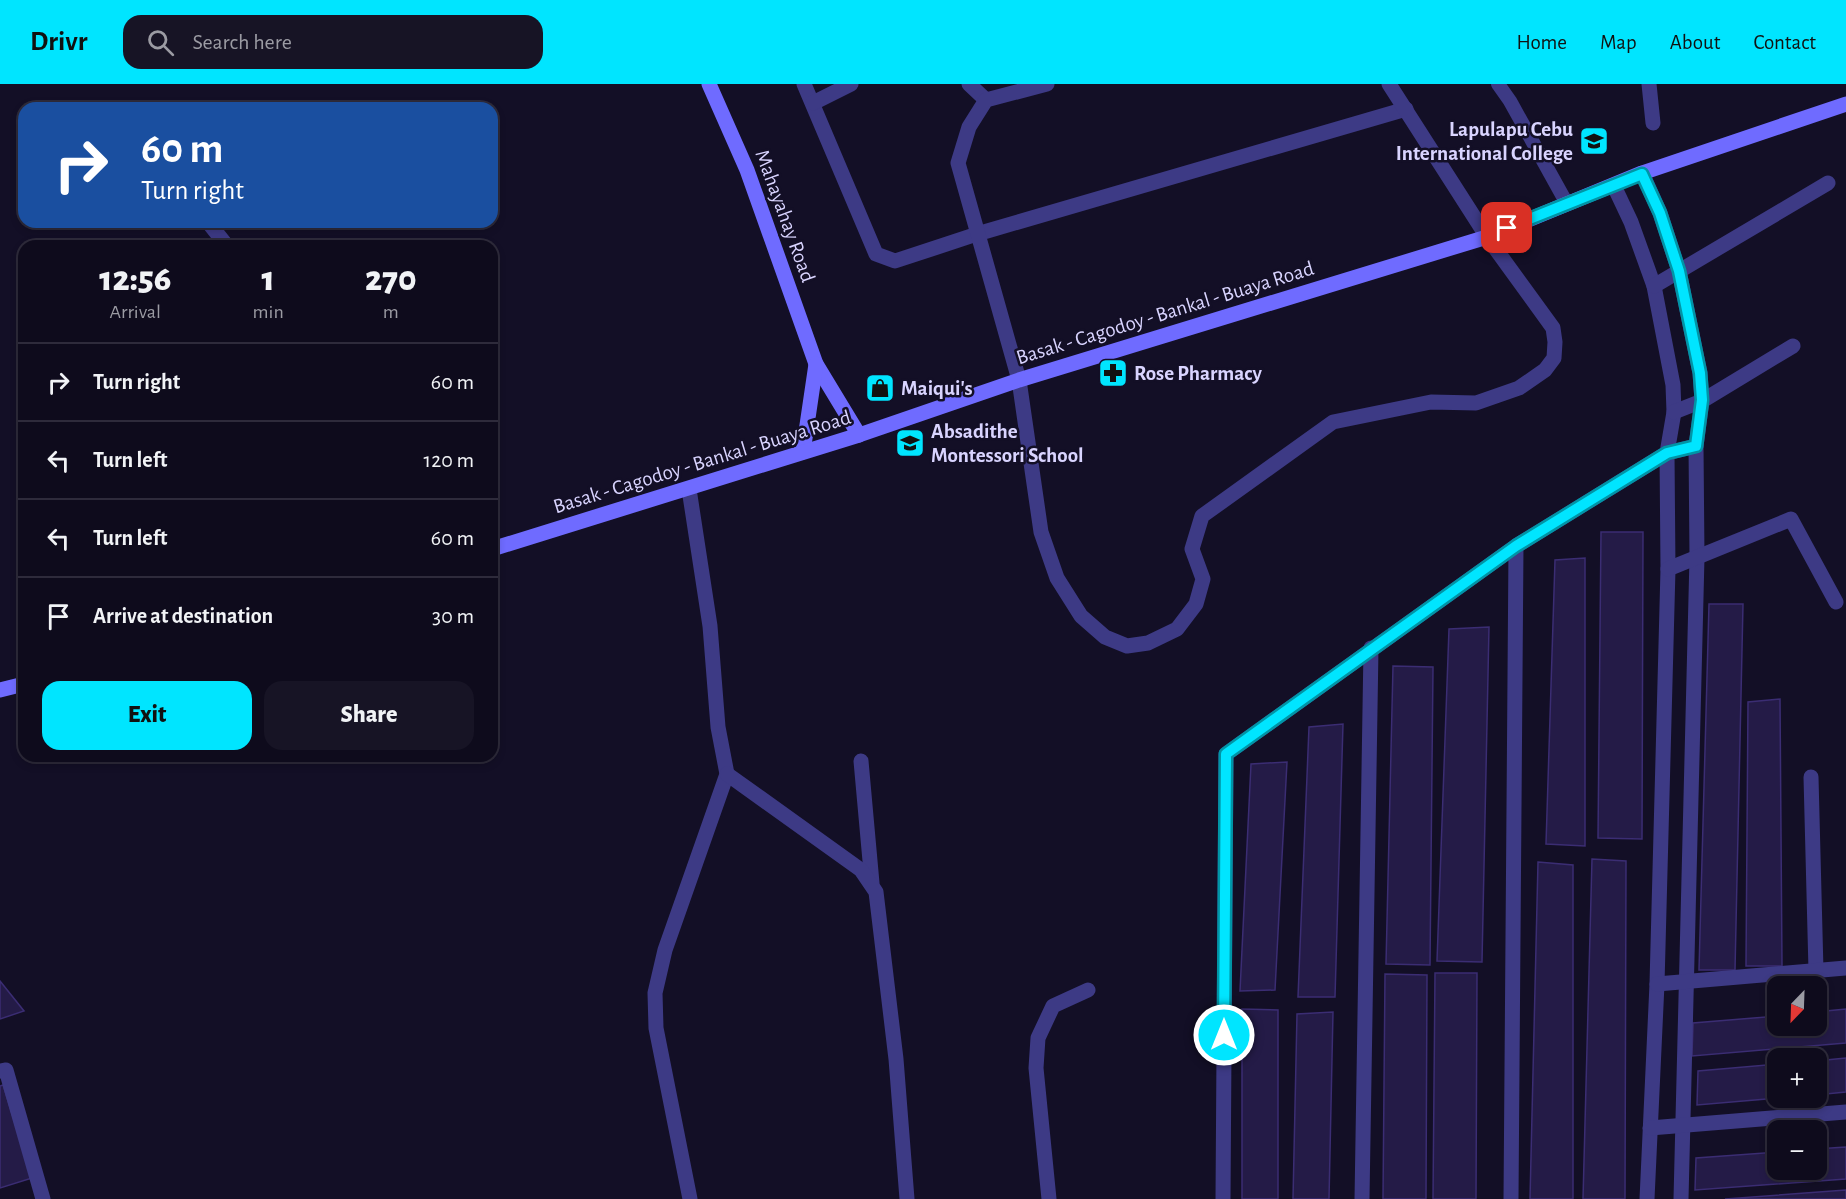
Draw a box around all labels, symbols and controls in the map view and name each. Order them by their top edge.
search box [123,15,543,69]
icon: search [144,26,177,59]
text: Drivr [30,28,87,56]
text: Search here [192,31,292,53]
text: Home [1516,32,1567,53]
text: Map [1600,32,1637,53]
text: About [1670,32,1720,53]
text: Contact [1753,32,1816,53]
place label: Lapulapu Cebu International College [1396,119,1573,164]
school or university icon: Lapulapu Cebu International College [1578,125,1610,157]
icon: right [42,126,120,204]
text: 60 m [141,128,223,170]
street label: Mahayahay Road [751,147,819,285]
text: Turn right [141,177,244,204]
pin [1481,202,1532,253]
icon: arrive [1490,211,1523,244]
street label: Basak - Cagodoy - Bankal - Buaya Road [1014,258,1316,368]
text: 12:56 [99,261,171,297]
text: 1 [262,261,275,297]
text: 270 [365,261,417,297]
text: Arrival [110,302,161,322]
text: min [253,302,284,322]
text: m [383,302,399,322]
pharmacy icon: Rose Pharmacy [1097,357,1129,389]
place label: Rose Pharmacy [1134,363,1262,384]
icon: right [42,366,75,399]
text: Turn right [93,371,180,393]
text: 60 m [431,371,474,393]
shop icon: Maiqui's [864,372,896,404]
place label: Maiqui's [901,378,973,399]
street label: Basak - Cagodoy - Bankal - Buaya Road [551,407,853,517]
place label: Absadithe Montessori School [931,421,1084,466]
school or university icon: Absadithe Montessori School [894,427,926,459]
icon: left [42,444,75,477]
text: Turn left [93,449,167,471]
text: 120 m [424,449,474,471]
icon: left [42,522,75,555]
text: Turn left [93,527,167,549]
text: 60 m [431,527,474,549]
icon: arrive [42,600,75,633]
text: Arrive at destination [93,605,273,627]
text: 30 m [432,605,474,627]
button: Exit [42,681,252,750]
button: Share [264,681,474,750]
north arrow [1767,976,1827,1036]
map controls [1767,976,1827,1180]
position arrow [1192,1003,1256,1067]
button: + [1767,1048,1827,1108]
button: − [1767,1120,1827,1180]

